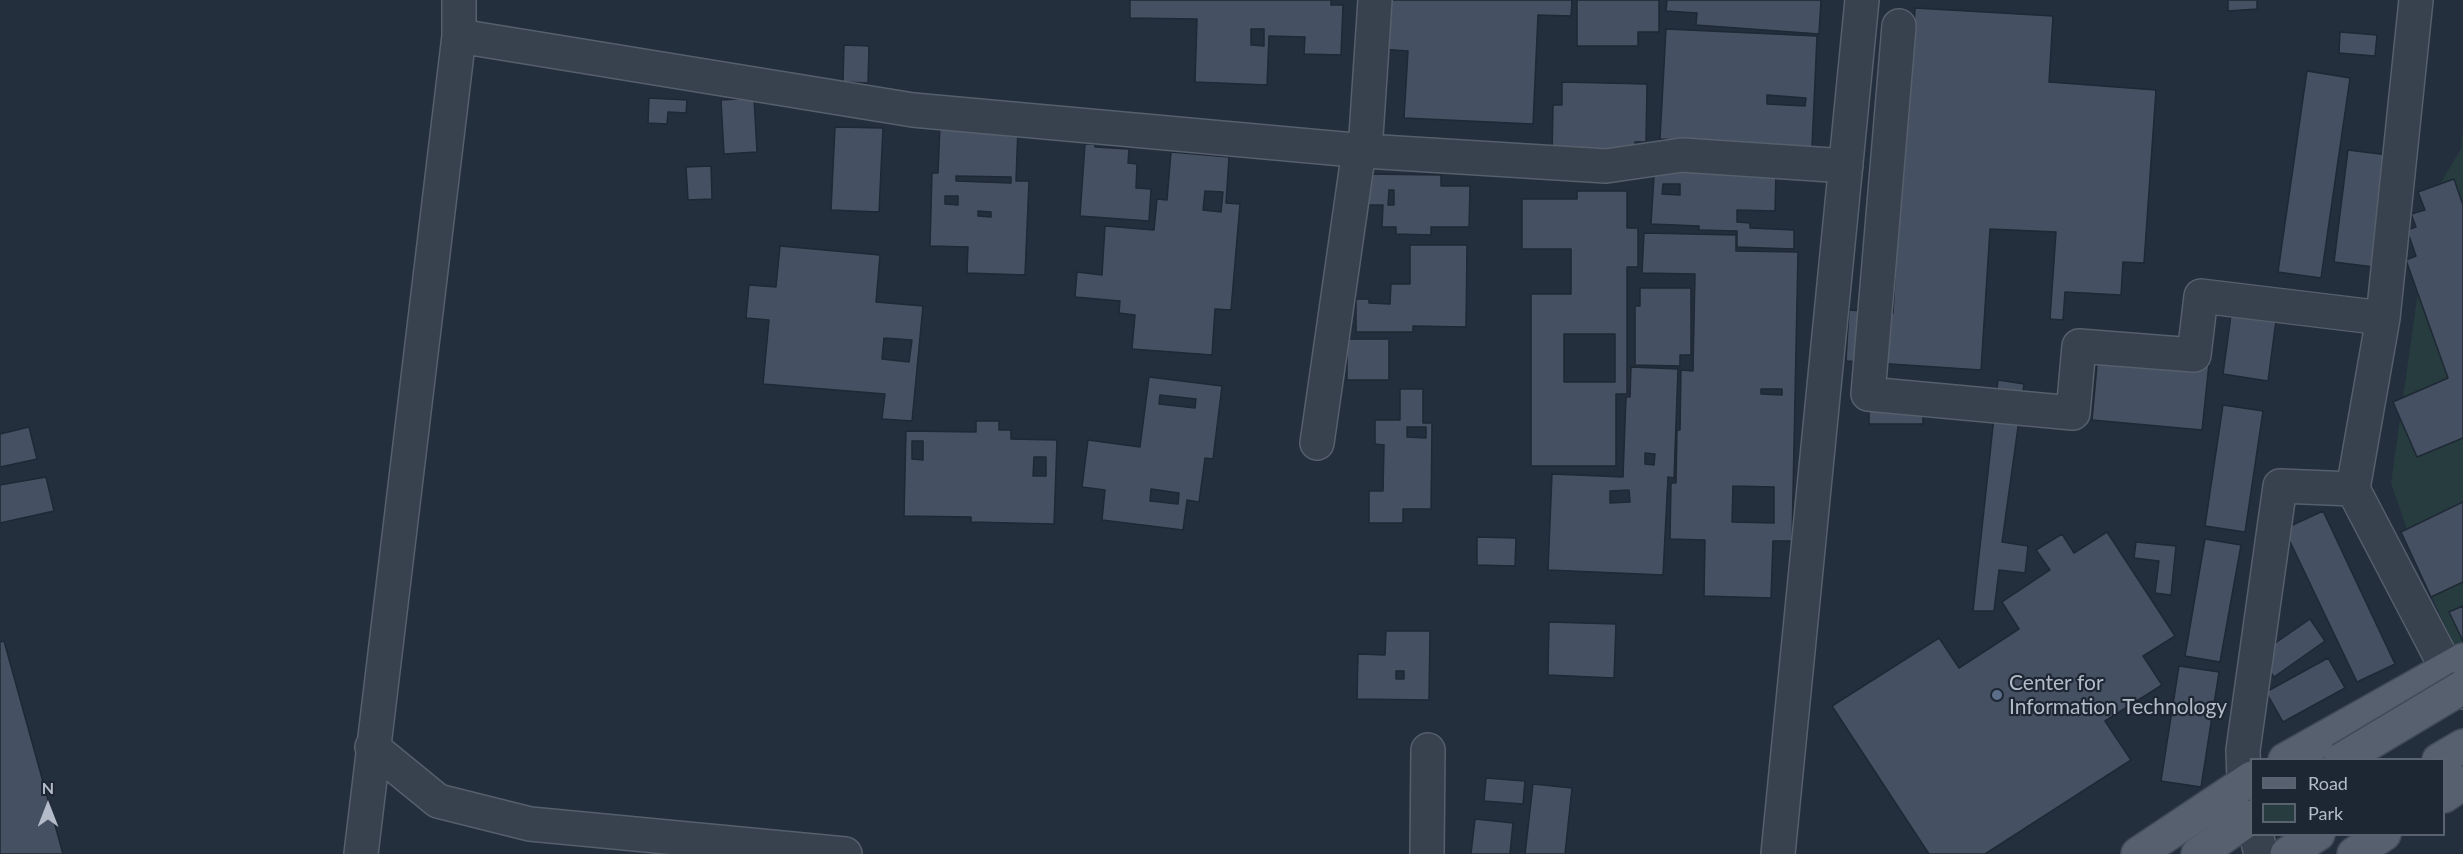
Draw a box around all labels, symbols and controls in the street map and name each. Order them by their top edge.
place label: Center for Information Technology [2009,670,2227,720]
marker: Center for Information Technology [1990,688,2004,702]
legend [2250,758,2445,836]
text: Road [2308,772,2348,794]
north arrow [18,776,78,836]
text: N [42,778,54,797]
text: Park [2308,802,2343,824]

